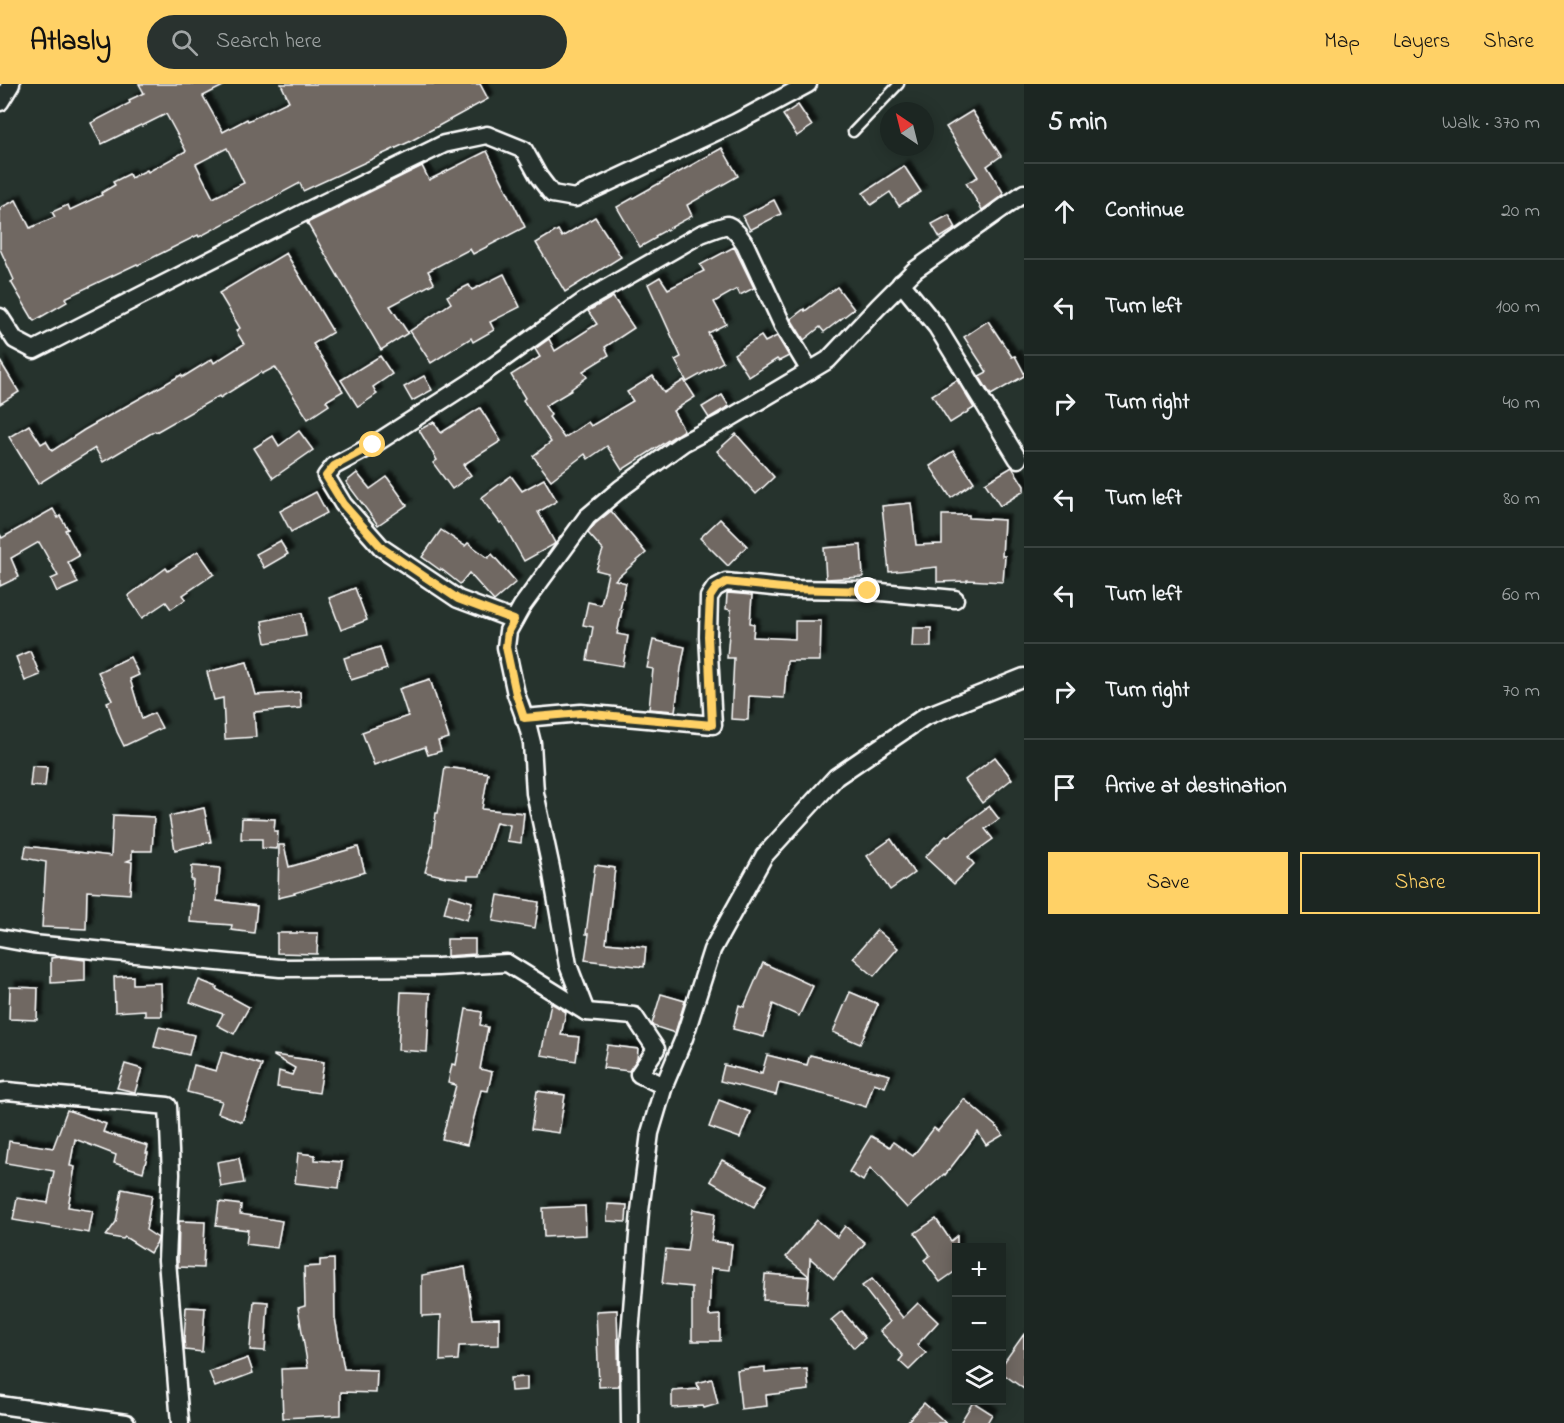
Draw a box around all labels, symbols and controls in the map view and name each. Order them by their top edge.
search box [147,15,567,69]
text: Atlasly [30,22,111,63]
icon: search [168,26,201,59]
text: Search here [216,26,321,58]
text: Map [1324,27,1360,57]
text: Layers [1393,27,1450,57]
text: Share [1483,27,1534,57]
north arrow [880,102,934,156]
text: 5 min [1048,104,1107,142]
text: Walk · 370 m [1442,109,1540,138]
icon: ahead [1048,195,1081,228]
text: Continue [1105,195,1184,227]
text: 20 m [1501,197,1540,226]
icon: left [1048,291,1081,324]
text: Turn left [1105,291,1182,323]
text: 100 m [1496,293,1540,322]
icon: right [1048,387,1081,420]
text: Turn right [1105,387,1190,419]
text: 40 m [1503,389,1540,418]
route start [359,431,385,457]
icon: left [1048,483,1081,516]
text: Turn left [1105,483,1182,515]
text: 80 m [1503,485,1540,514]
route end [854,577,880,603]
icon: left [1048,579,1081,612]
text: Turn left [1105,579,1182,611]
text: 60 m [1502,581,1540,610]
icon: right [1048,675,1081,708]
text: Turn right [1105,675,1190,707]
text: 70 m [1503,677,1540,706]
icon: arrive [1048,771,1081,804]
text: Arrive at destination [1105,771,1287,803]
button: Save [1048,852,1288,914]
button: Share [1300,852,1540,914]
map controls [952,1243,1006,1405]
button: + [952,1243,1006,1297]
button: − [952,1297,1006,1351]
button: layers [952,1351,1006,1405]

